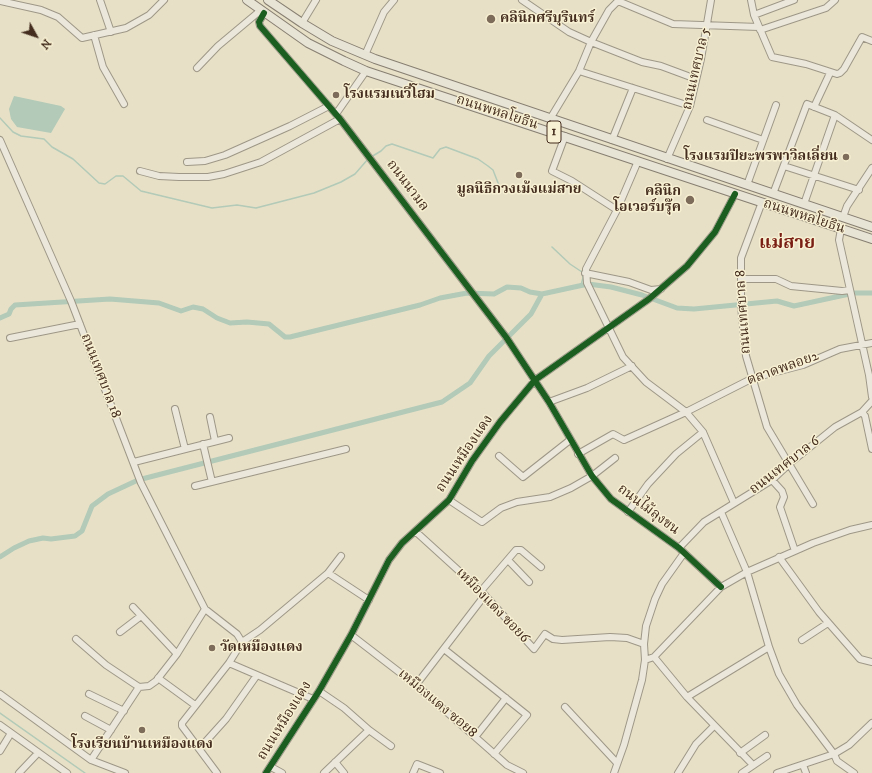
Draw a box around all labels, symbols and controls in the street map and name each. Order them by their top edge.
place label: คลินิกศรีบุรินทร์ [500,11,594,27]
marker: คลินิกศรีบุรินทร์ [485,13,497,25]
north arrow [16,16,56,56]
street label: ถนนเทศบาล 5 [679,26,715,112]
text: N [37,36,53,52]
place label: โรงแรมเนวี่โฮม [344,87,435,103]
marker: โรงแรมเนวี่โฮม [331,90,341,100]
street label: ถนนพหลโยธิน [454,92,540,134]
road number: 1 [547,121,561,143]
place label: โรงแรมปิยะพรพาวิลเลี่ยน [684,149,838,165]
marker: โรงแรมปิยะพรพาวิลเลี่ยน [841,152,851,162]
street label: ถนนนามล [382,157,432,215]
marker: มูลนิธิกวงเม้งแม่สาย [514,170,524,180]
place label: มูลนิธิกวงเม้งแม่สาย [457,182,581,198]
place label: คลินิก โอเวอร์บรุ๊ค [613,184,681,216]
marker: คลินิก โอเวอร์บรุ๊ค [684,194,696,206]
street label: ถนนพหลโยธิน [761,196,847,238]
district label: แม่สาย [759,233,815,255]
street label: ถนนเทศบาล 8 [733,269,755,355]
street label: ถนนเทศบาล 18 [76,331,124,421]
street label: ตลาดพลอย2 [745,348,821,390]
street label: ถนนเหมืองแดง [433,412,497,496]
street label: ถนนเทศบาล 6 [747,433,823,499]
street label: ถนนไม้ลุงขน [614,481,682,539]
street label: เหมืองแดง ซอย6 [452,565,532,647]
place label: วัดเหมืองแดง [220,640,303,656]
marker: วัดเหมืองแดง [207,643,217,653]
street label: เหมืองแดง ซอย8 [394,666,480,742]
street label: ถนนเหมืองแดง [254,678,316,764]
marker: โรงเรียนบ้านเหมืองแดง [137,725,147,735]
place label: โรงเรียนบ้านเหมืองแดง [71,737,213,753]

